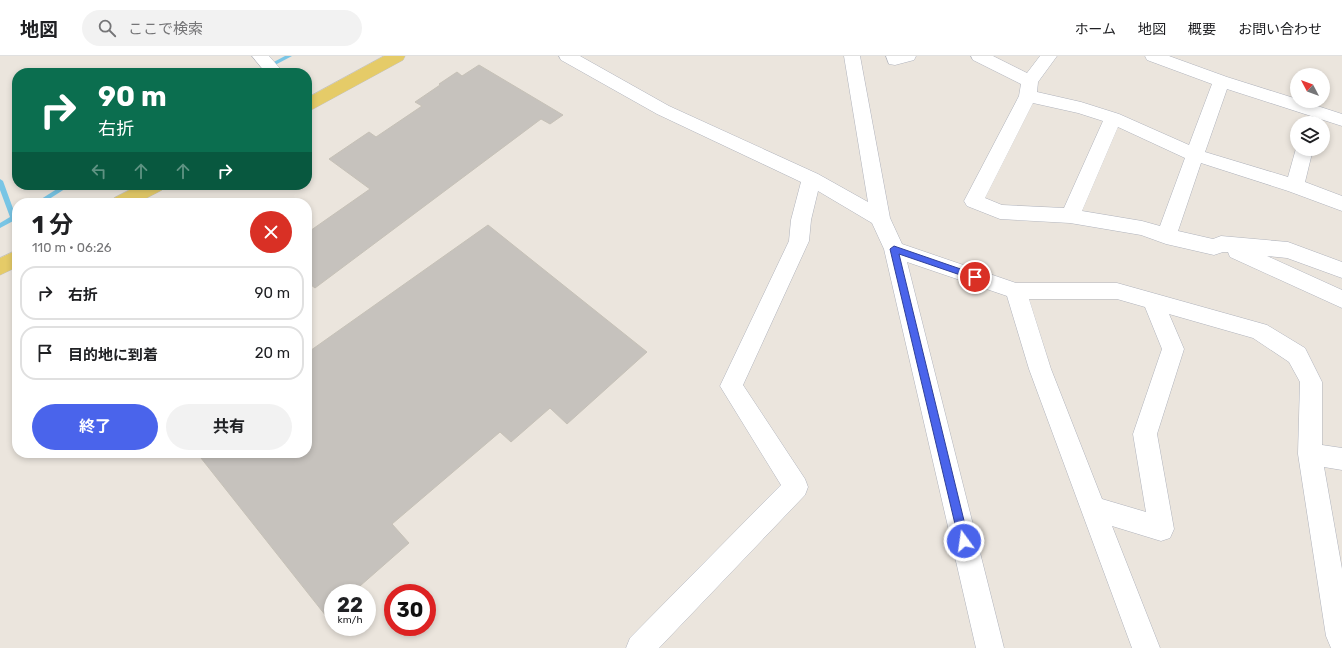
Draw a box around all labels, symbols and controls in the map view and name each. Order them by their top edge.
search box [82,10,362,46]
icon: search [96,17,118,39]
text: 地図 [20,18,58,41]
text: ここで検索 [128,20,203,38]
text: ホーム [1074,21,1116,38]
text: 地図 [1138,21,1166,38]
text: 概要 [1188,21,1216,38]
text: お問い合わせ [1238,21,1322,38]
north arrow [1290,68,1330,108]
map controls [1290,68,1330,156]
text: 90 m [98,80,167,113]
icon: right [32,84,84,136]
button: layers [1290,116,1330,156]
text: 右折 [98,118,134,140]
icon: left [88,160,110,182]
icon: ahead [130,160,152,182]
icon: ahead [172,160,194,182]
icon: right [214,160,236,182]
text: 1 分 [32,211,73,239]
button: close [250,211,292,253]
text: 110 m · 06:26 [32,240,112,255]
pin [958,260,992,294]
icon: arrive [964,266,986,288]
icon: right [34,282,56,304]
text: 90 m [255,284,290,302]
text: 右折 [68,286,98,304]
icon: arrive [34,342,56,364]
text: 20 m [255,344,290,362]
text: 目的地に到着 [68,346,158,364]
button: 終了 [32,404,158,450]
button: 共有 [166,404,292,450]
position arrow [943,520,985,562]
speed limit sign: 30 [384,584,436,636]
text: 22 [337,593,363,617]
text: km/h [338,614,362,626]

